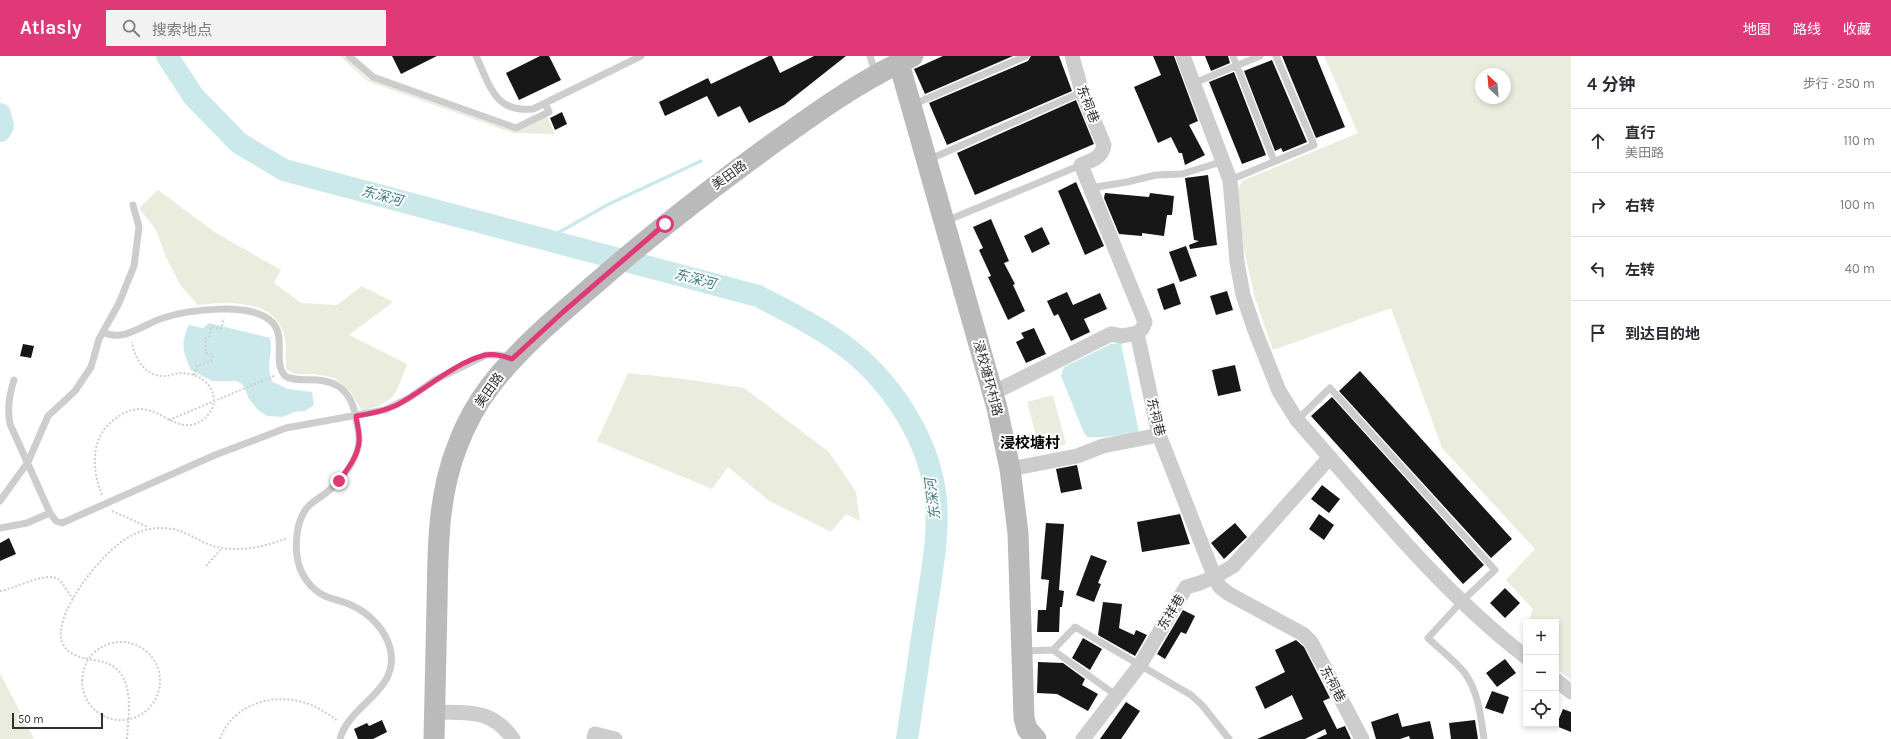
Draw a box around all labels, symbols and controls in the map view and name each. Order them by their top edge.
search box [106,10,386,46]
text: Atlasly [20,17,82,39]
icon: search [120,17,142,39]
text: 搜索地点 [152,21,212,39]
text: 地图 [1743,21,1771,38]
text: 路线 [1793,21,1821,38]
text: 收藏 [1843,21,1871,38]
north arrow [1475,68,1511,104]
text: 4 分钟 [1587,74,1635,94]
text: 步行 · 250 m [1803,76,1875,91]
street label: 东祠巷 [1074,83,1102,125]
text: 直行 [1625,124,1655,142]
icon: ahead [1587,130,1609,152]
text: 110 m [1843,133,1875,148]
text: 美田路 [1625,145,1664,160]
street label: 美田路 [709,157,749,193]
water label: 东深河 [360,182,407,210]
icon: right [1587,194,1609,216]
text: 右转 [1625,197,1655,215]
text: 100 m [1840,197,1875,212]
route start [656,215,674,233]
icon: left [1587,258,1609,280]
text: 左转 [1625,261,1655,279]
text: 40 m [1845,261,1875,276]
water label: 东深河 [673,265,720,293]
icon: arrive [1587,322,1609,344]
text: 到达目的地 [1625,325,1700,343]
street label: 浸校塘环村路 [971,338,1005,418]
street label: 美田路 [472,370,506,410]
street label: 东祠巷 [1144,396,1168,438]
district label: 浸校塘村 [1000,434,1060,452]
route end [330,472,348,490]
water label: 东深河 [922,474,944,521]
street label: 东祥巷 [1155,591,1187,633]
map controls [1523,619,1559,727]
button: + [1523,619,1559,655]
button: − [1523,655,1559,691]
street label: 东祠巷 [1317,663,1349,705]
button: locate [1523,691,1559,727]
scale bar [12,711,103,730]
text: 50 m [18,713,44,726]

